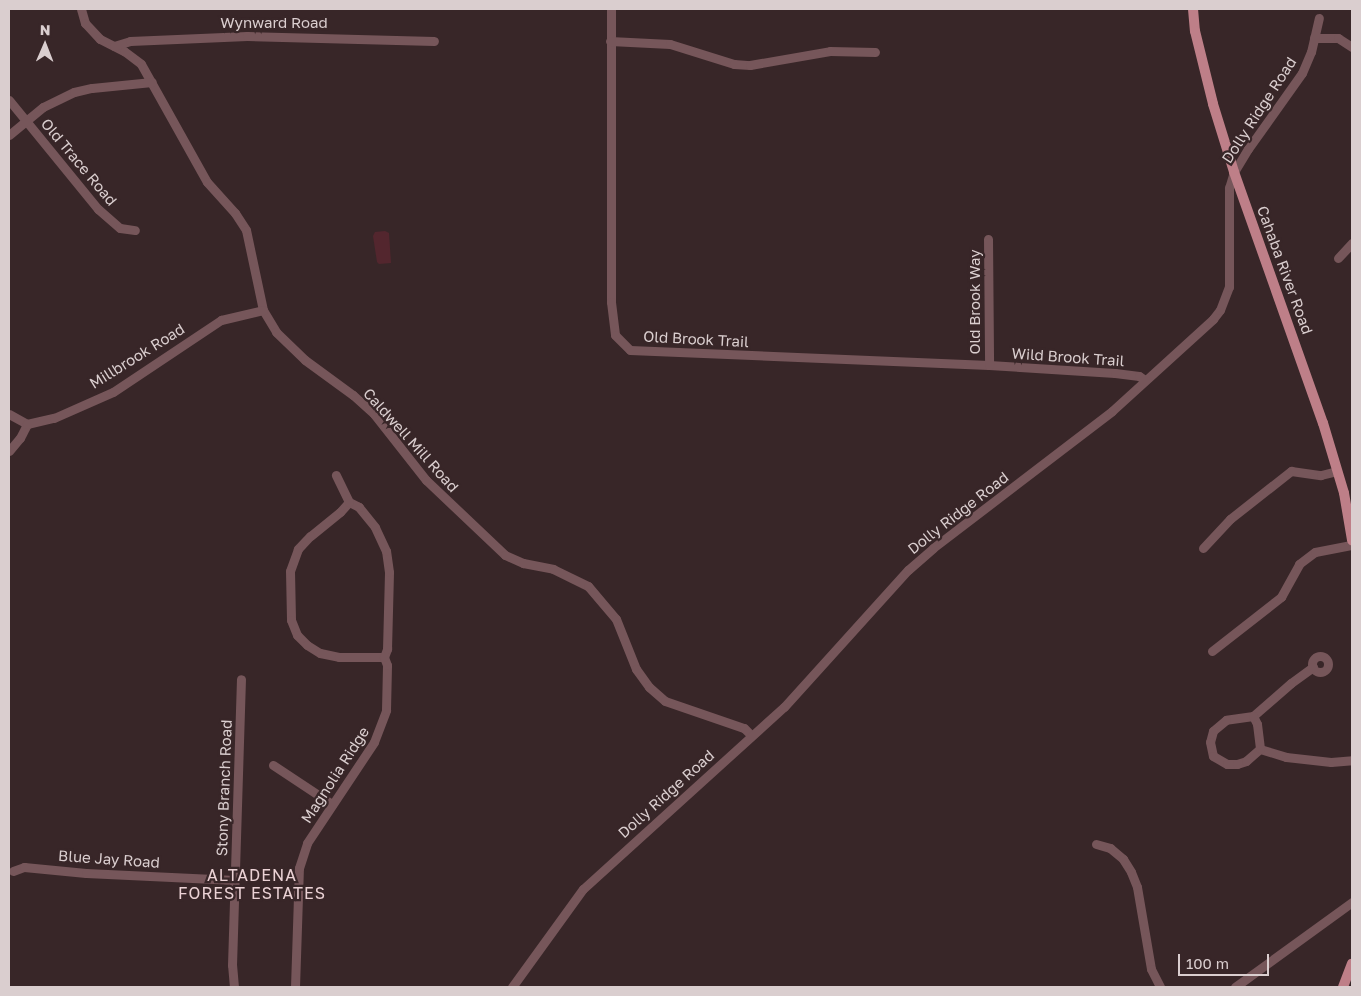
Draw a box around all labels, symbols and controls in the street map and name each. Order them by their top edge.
street label: Wynward Road [220,14,328,32]
north arrow [20,20,70,70]
text: N [40,21,51,38]
street label: Dolly Ridge Road [1218,54,1300,166]
street label: Old Trace Road [37,115,121,209]
street label: Cahaba River Road [1253,203,1317,337]
street label: Old Brook Way [966,249,984,355]
street label: Millbrook Road [86,320,188,392]
street label: Old Brook Trail [643,327,749,351]
street label: Wild Brook Trail [1011,344,1125,370]
street label: Caldwell Mill Road [360,384,462,496]
street label: Dolly Ridge Road [904,468,1012,558]
street label: Stony Branch Road [213,719,235,857]
street label: Magnolia Ridge [297,723,373,827]
street label: Dolly Ridge Road [614,746,718,842]
street label: Blue Jay Road [58,846,160,872]
district label: ALTADENA FOREST ESTATES [176,865,328,903]
scale bar [1181,944,1272,976]
text: 100 m [1186,954,1229,972]

